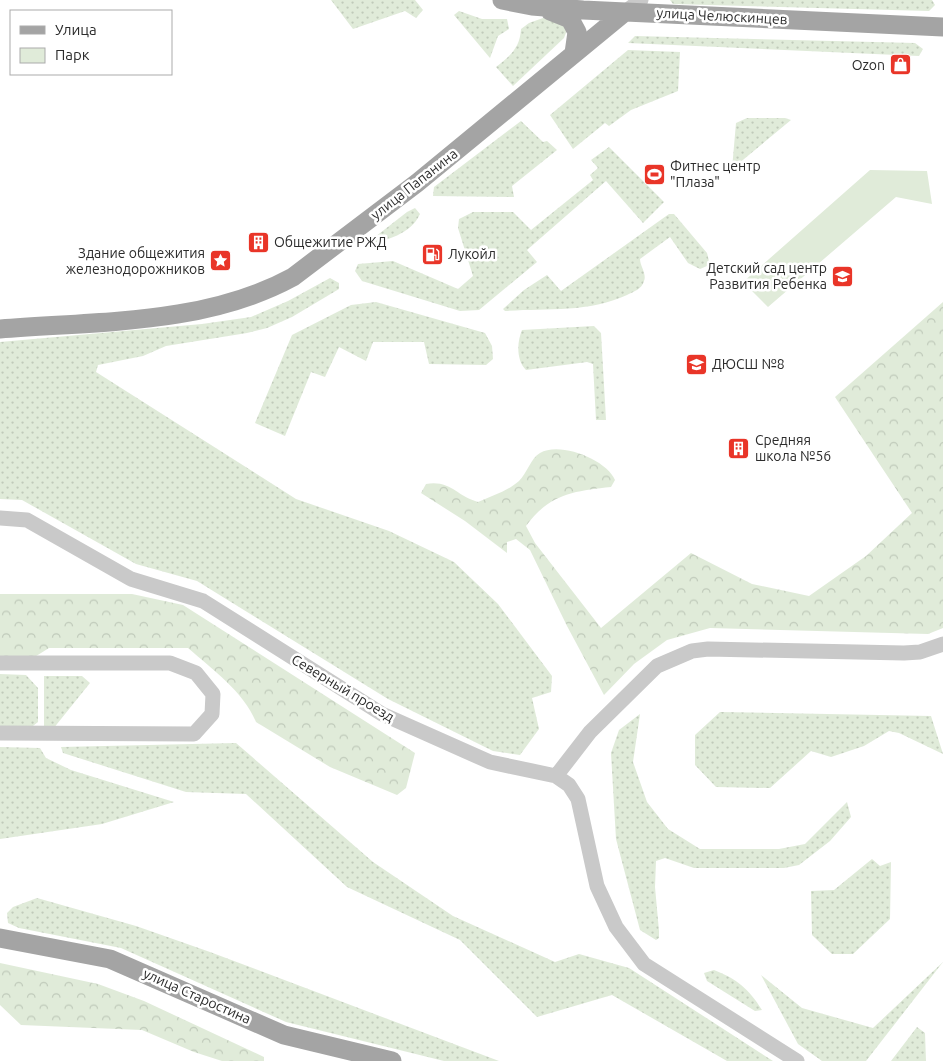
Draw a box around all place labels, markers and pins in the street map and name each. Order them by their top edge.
shop icon: Ozon [889,53,913,77]
place label: Ozon [852,57,885,73]
place label: Фитнес центр "Плаза" [670,158,761,190]
sports icon: Фитнес центр "Плаза" [642,162,666,186]
building icon: Общежитие РЖД [246,230,270,254]
place label: Общежитие РЖД [274,234,387,250]
fuel station icon: Лукойл [420,242,444,266]
place label: Здание общежития железнодорожников [66,245,205,277]
place label: Лукойл [448,246,496,262]
place icon: Здание общежития железнодорожников [209,249,233,273]
place label: Детский сад центр Развития Ребенка [706,260,827,292]
school or university icon: Детский сад центр Развития Ребенка [831,264,855,288]
school or university icon: ДЮСШ №8 [684,352,708,376]
place label: ДЮСШ №8 [712,356,785,372]
place label: Средняя школа №56 [755,432,831,464]
building icon: Средняя школа №56 [727,436,751,460]

